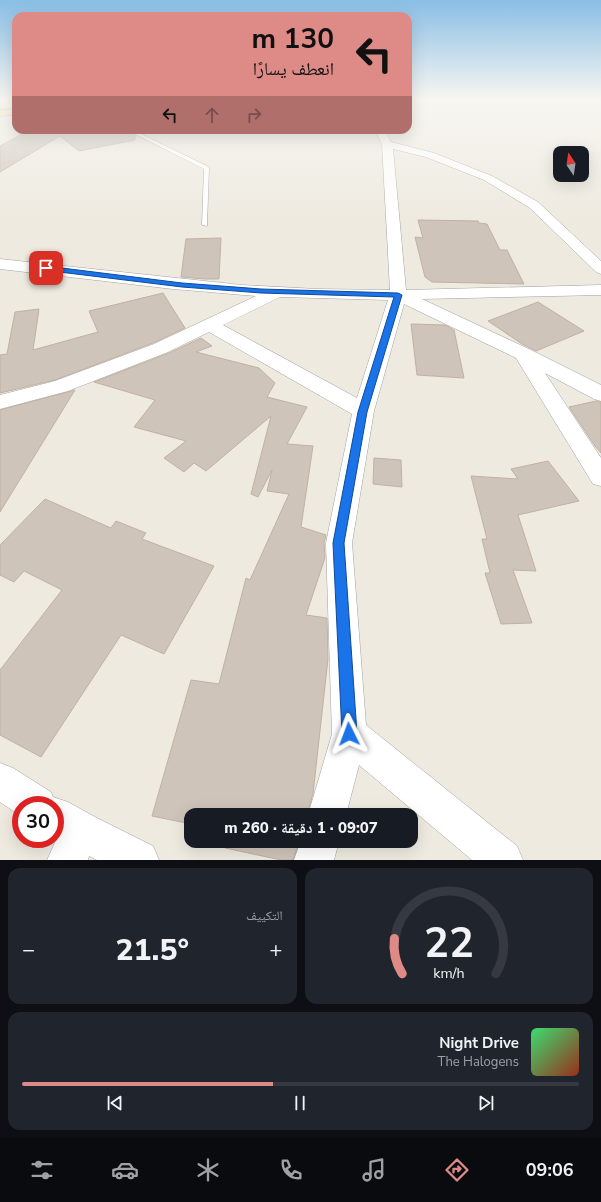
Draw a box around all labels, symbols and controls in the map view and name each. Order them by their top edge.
text: 130 m [251,20,334,58]
icon: left [348,28,400,80]
text: انعطف يسارًا [253,57,334,81]
icon: left [159,104,181,126]
icon: ahead [201,104,223,126]
icon: right [243,104,265,126]
north arrow [553,146,589,182]
map controls [553,146,589,182]
pin [29,251,63,285]
icon: arrive [35,257,57,279]
position arrow [328,713,370,755]
speed limit sign: 30 [12,796,64,848]
text: 09:07 · 1 دقيقة · 260 m [224,818,378,838]
text: التكييف [246,907,283,925]
text: 22 [424,915,474,972]
text: 21.5° [116,930,189,971]
text: − [22,935,35,965]
text: + [269,935,282,965]
text: km/h [433,964,464,983]
text: Night Drive [439,1033,519,1053]
text: The Halogens [438,1053,519,1071]
icon: previous [104,1092,126,1114]
icon: pause [289,1092,311,1114]
icon: next [475,1092,497,1114]
icon: filters [28,1156,56,1184]
icon: car [111,1156,139,1184]
icon: climate [194,1156,222,1184]
icon: phone [277,1156,305,1184]
icon: music [360,1156,388,1184]
icon: directions [443,1156,471,1184]
text: 09:06 [526,1158,573,1182]

